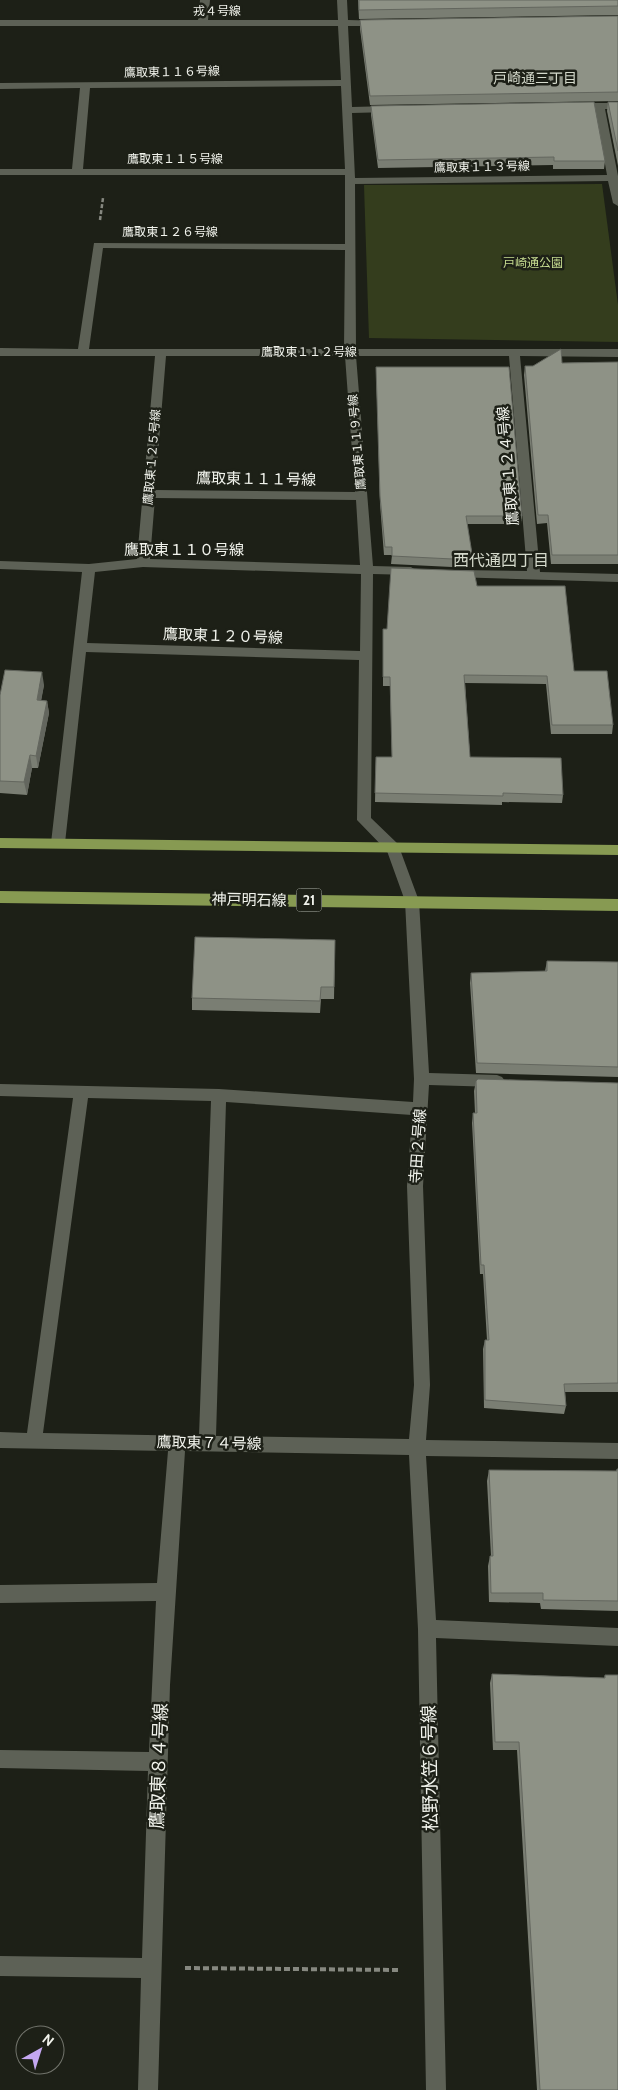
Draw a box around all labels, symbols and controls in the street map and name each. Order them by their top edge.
street label: 戎４号線 [193,3,241,18]
street label: 鷹取東１１６号線 [124,63,220,80]
district label: 戸崎通三丁目 [493,69,577,87]
street label: 鷹取東１１５号線 [127,151,223,166]
street label: 鷹取東１１３号線 [434,158,530,175]
street label: 鷹取東１２６号線 [122,224,218,239]
park label: 戸崎通公園 [503,255,563,270]
street label: 鷹取東１１２号線 [261,344,357,359]
street label: 鷹取東１１９号線 [345,394,368,491]
street label: 鷹取東１２４号線 [494,405,522,527]
street label: 鷹取東１２５号線 [140,408,163,505]
street label: 鷹取東１１１号線 [196,469,316,489]
street label: 鷹取東１１０号線 [124,541,244,559]
district label: 西代通四丁目 [453,551,549,570]
street label: 鷹取東１２０号線 [163,625,283,647]
road number: 21 [296,888,322,912]
street label: 神戸明石線 [211,890,287,910]
street label: 寺田２号線 [406,1108,430,1184]
street label: 鷹取東７４号線 [156,1433,262,1453]
street label: 鷹取東８４号線 [146,1703,172,1829]
street label: 松野水笠６号線 [418,1705,442,1831]
north arrow [15,2025,65,2075]
text: N [39,2030,58,2050]

